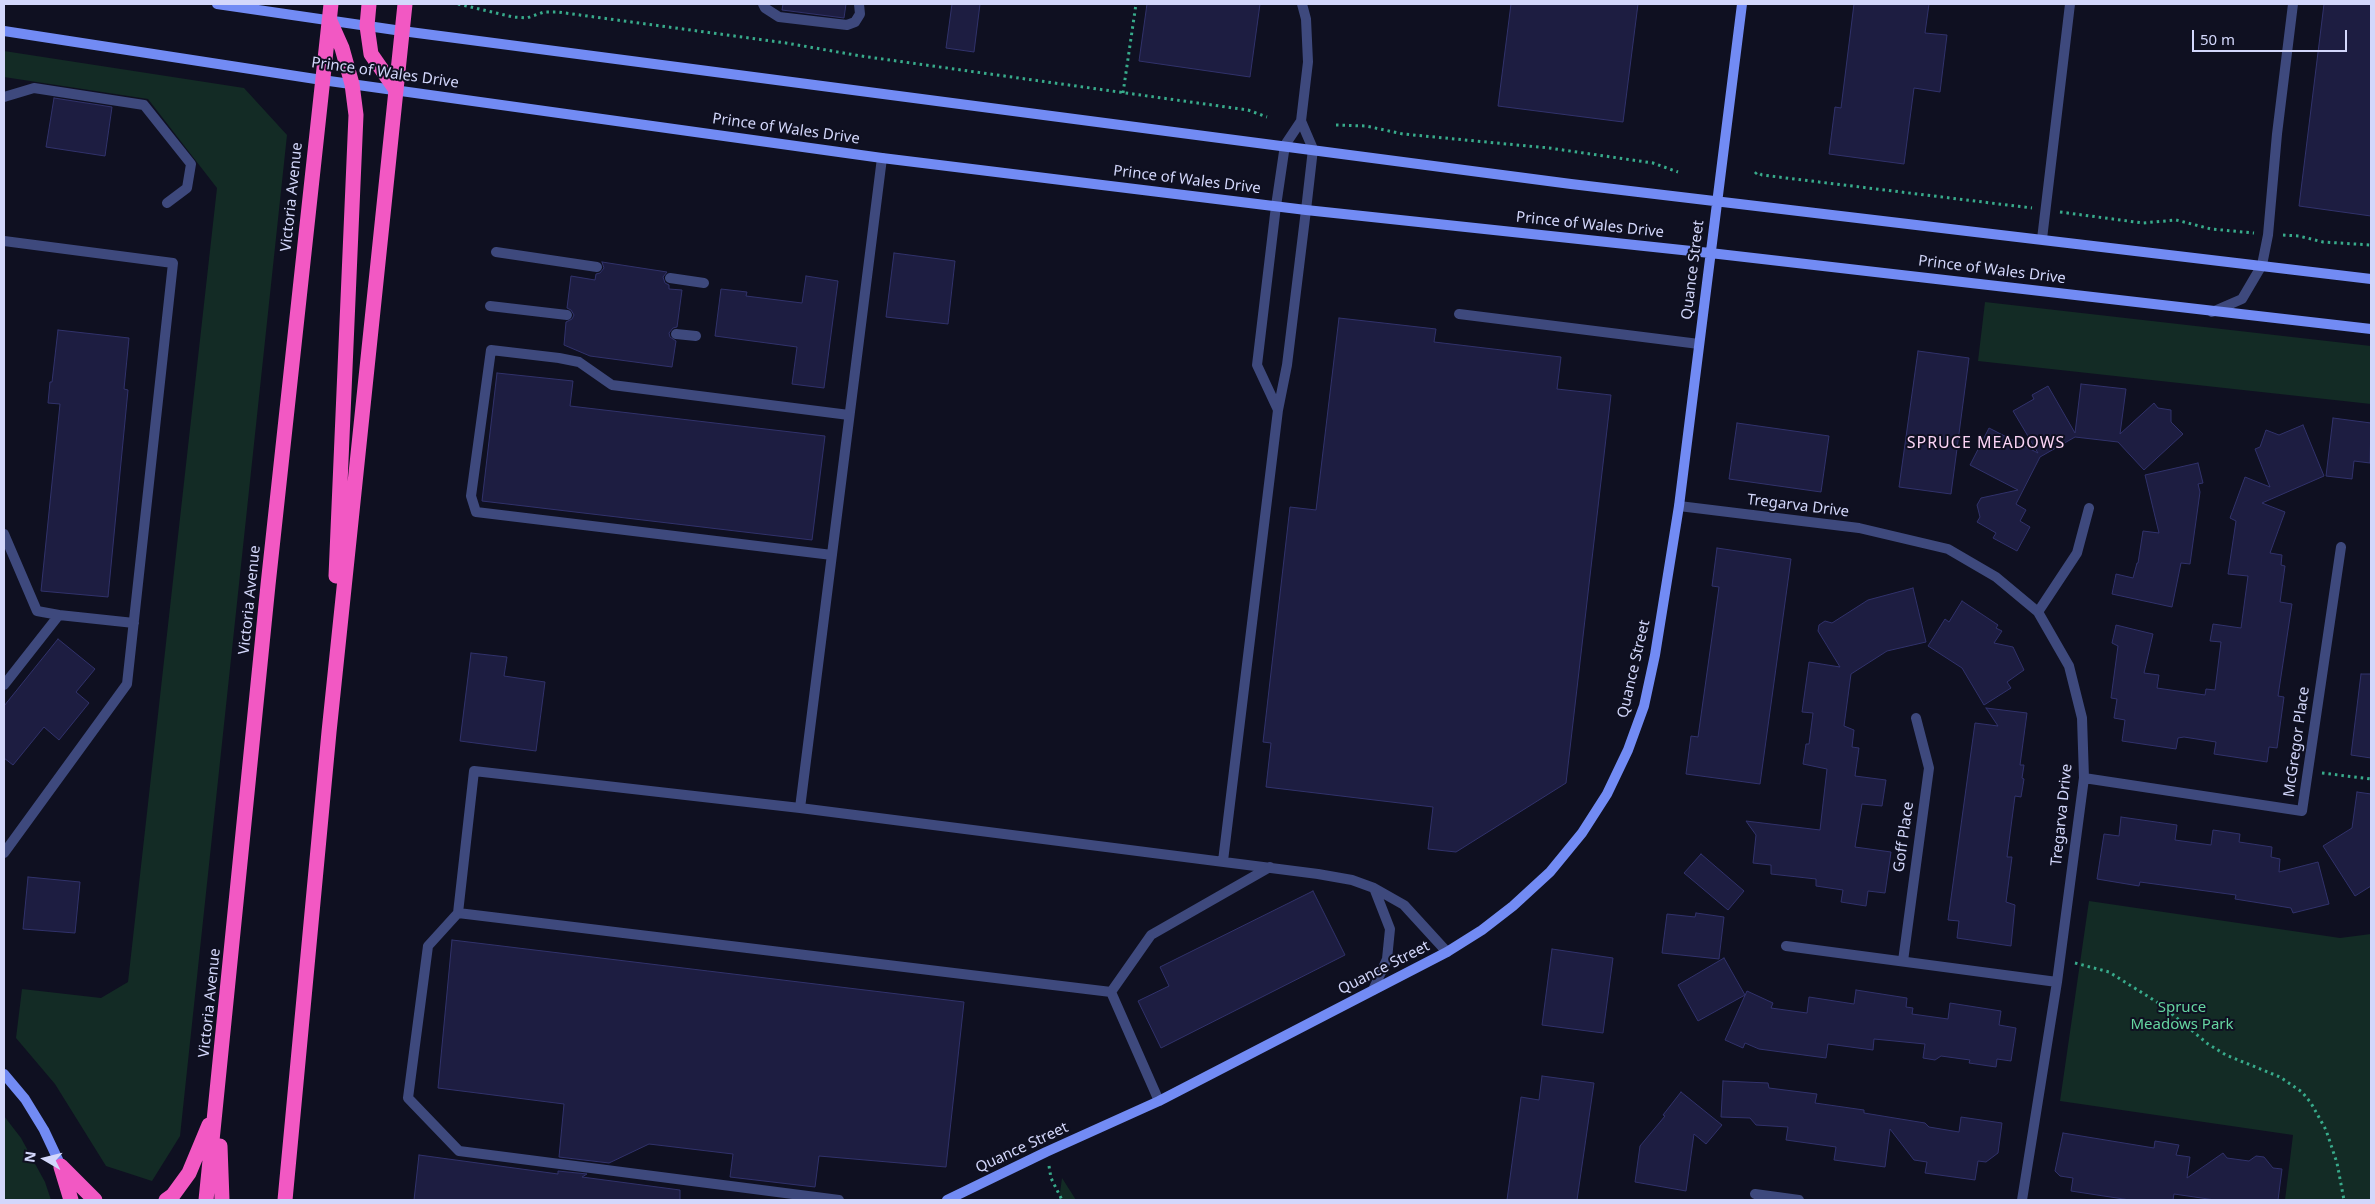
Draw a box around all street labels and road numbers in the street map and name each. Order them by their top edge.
street label: Prince of Wales Drive [310,54,460,92]
street label: Prince of Wales Drive [711,110,861,148]
street label: Victoria Avenue [277,142,307,252]
street label: Prince of Wales Drive [1112,162,1262,198]
street label: Prince of Wales Drive [1515,208,1665,242]
street label: Quance Street [1678,219,1708,321]
street label: Prince of Wales Drive [1917,252,2067,288]
street label: Tregarva Drive [1746,491,1850,521]
street label: Victoria Avenue [235,545,265,655]
street label: Quance Street [1614,618,1654,720]
street label: McGregor Place [2280,686,2314,798]
street label: Tregarva Drive [2048,763,2076,867]
street label: Goff Place [1890,800,1918,874]
street label: Quance Street [1335,937,1433,999]
street label: Victoria Avenue [195,948,225,1058]
street label: Quance Street [973,1119,1071,1177]

